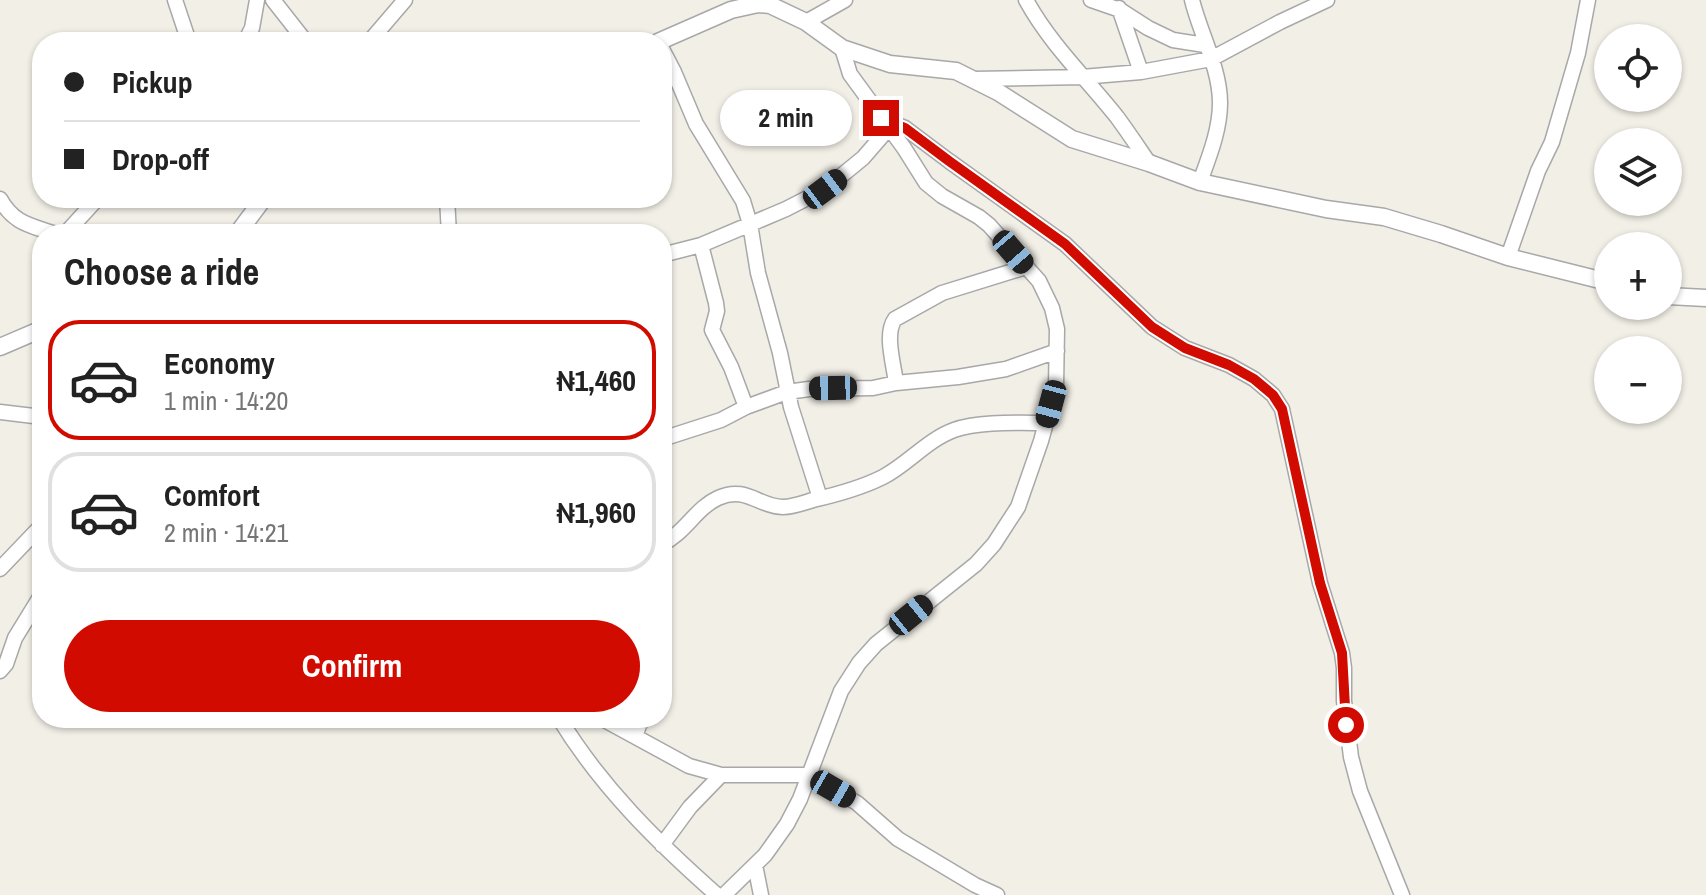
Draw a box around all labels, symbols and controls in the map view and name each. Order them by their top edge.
map controls [1594,24,1682,424]
button: locate [1594,24,1682,112]
text: Pickup [112,62,193,102]
callout: 2 min [721,90,853,146]
text: 2 min [758,100,814,135]
route end [863,100,899,136]
button: layers [1594,128,1682,216]
text: Drop-off [112,139,209,179]
car [799,165,851,213]
car [988,226,1038,278]
button: + [1594,232,1682,320]
text: Choose a ride [64,248,259,296]
button: − [1594,336,1682,424]
text: Economy [164,343,275,383]
icon: car [68,344,140,416]
text: ₦1,460 [557,360,636,400]
car [809,376,857,400]
car [1033,378,1069,430]
text: 1 min · 14:20 [164,383,288,418]
text: Comfort [164,475,260,515]
icon: car [68,476,140,548]
text: ₦1,960 [557,492,636,532]
text: 2 min · 14:21 [164,515,288,550]
car [885,591,937,639]
button: Confirm [64,620,640,712]
route start [1328,707,1364,743]
car [806,767,860,811]

